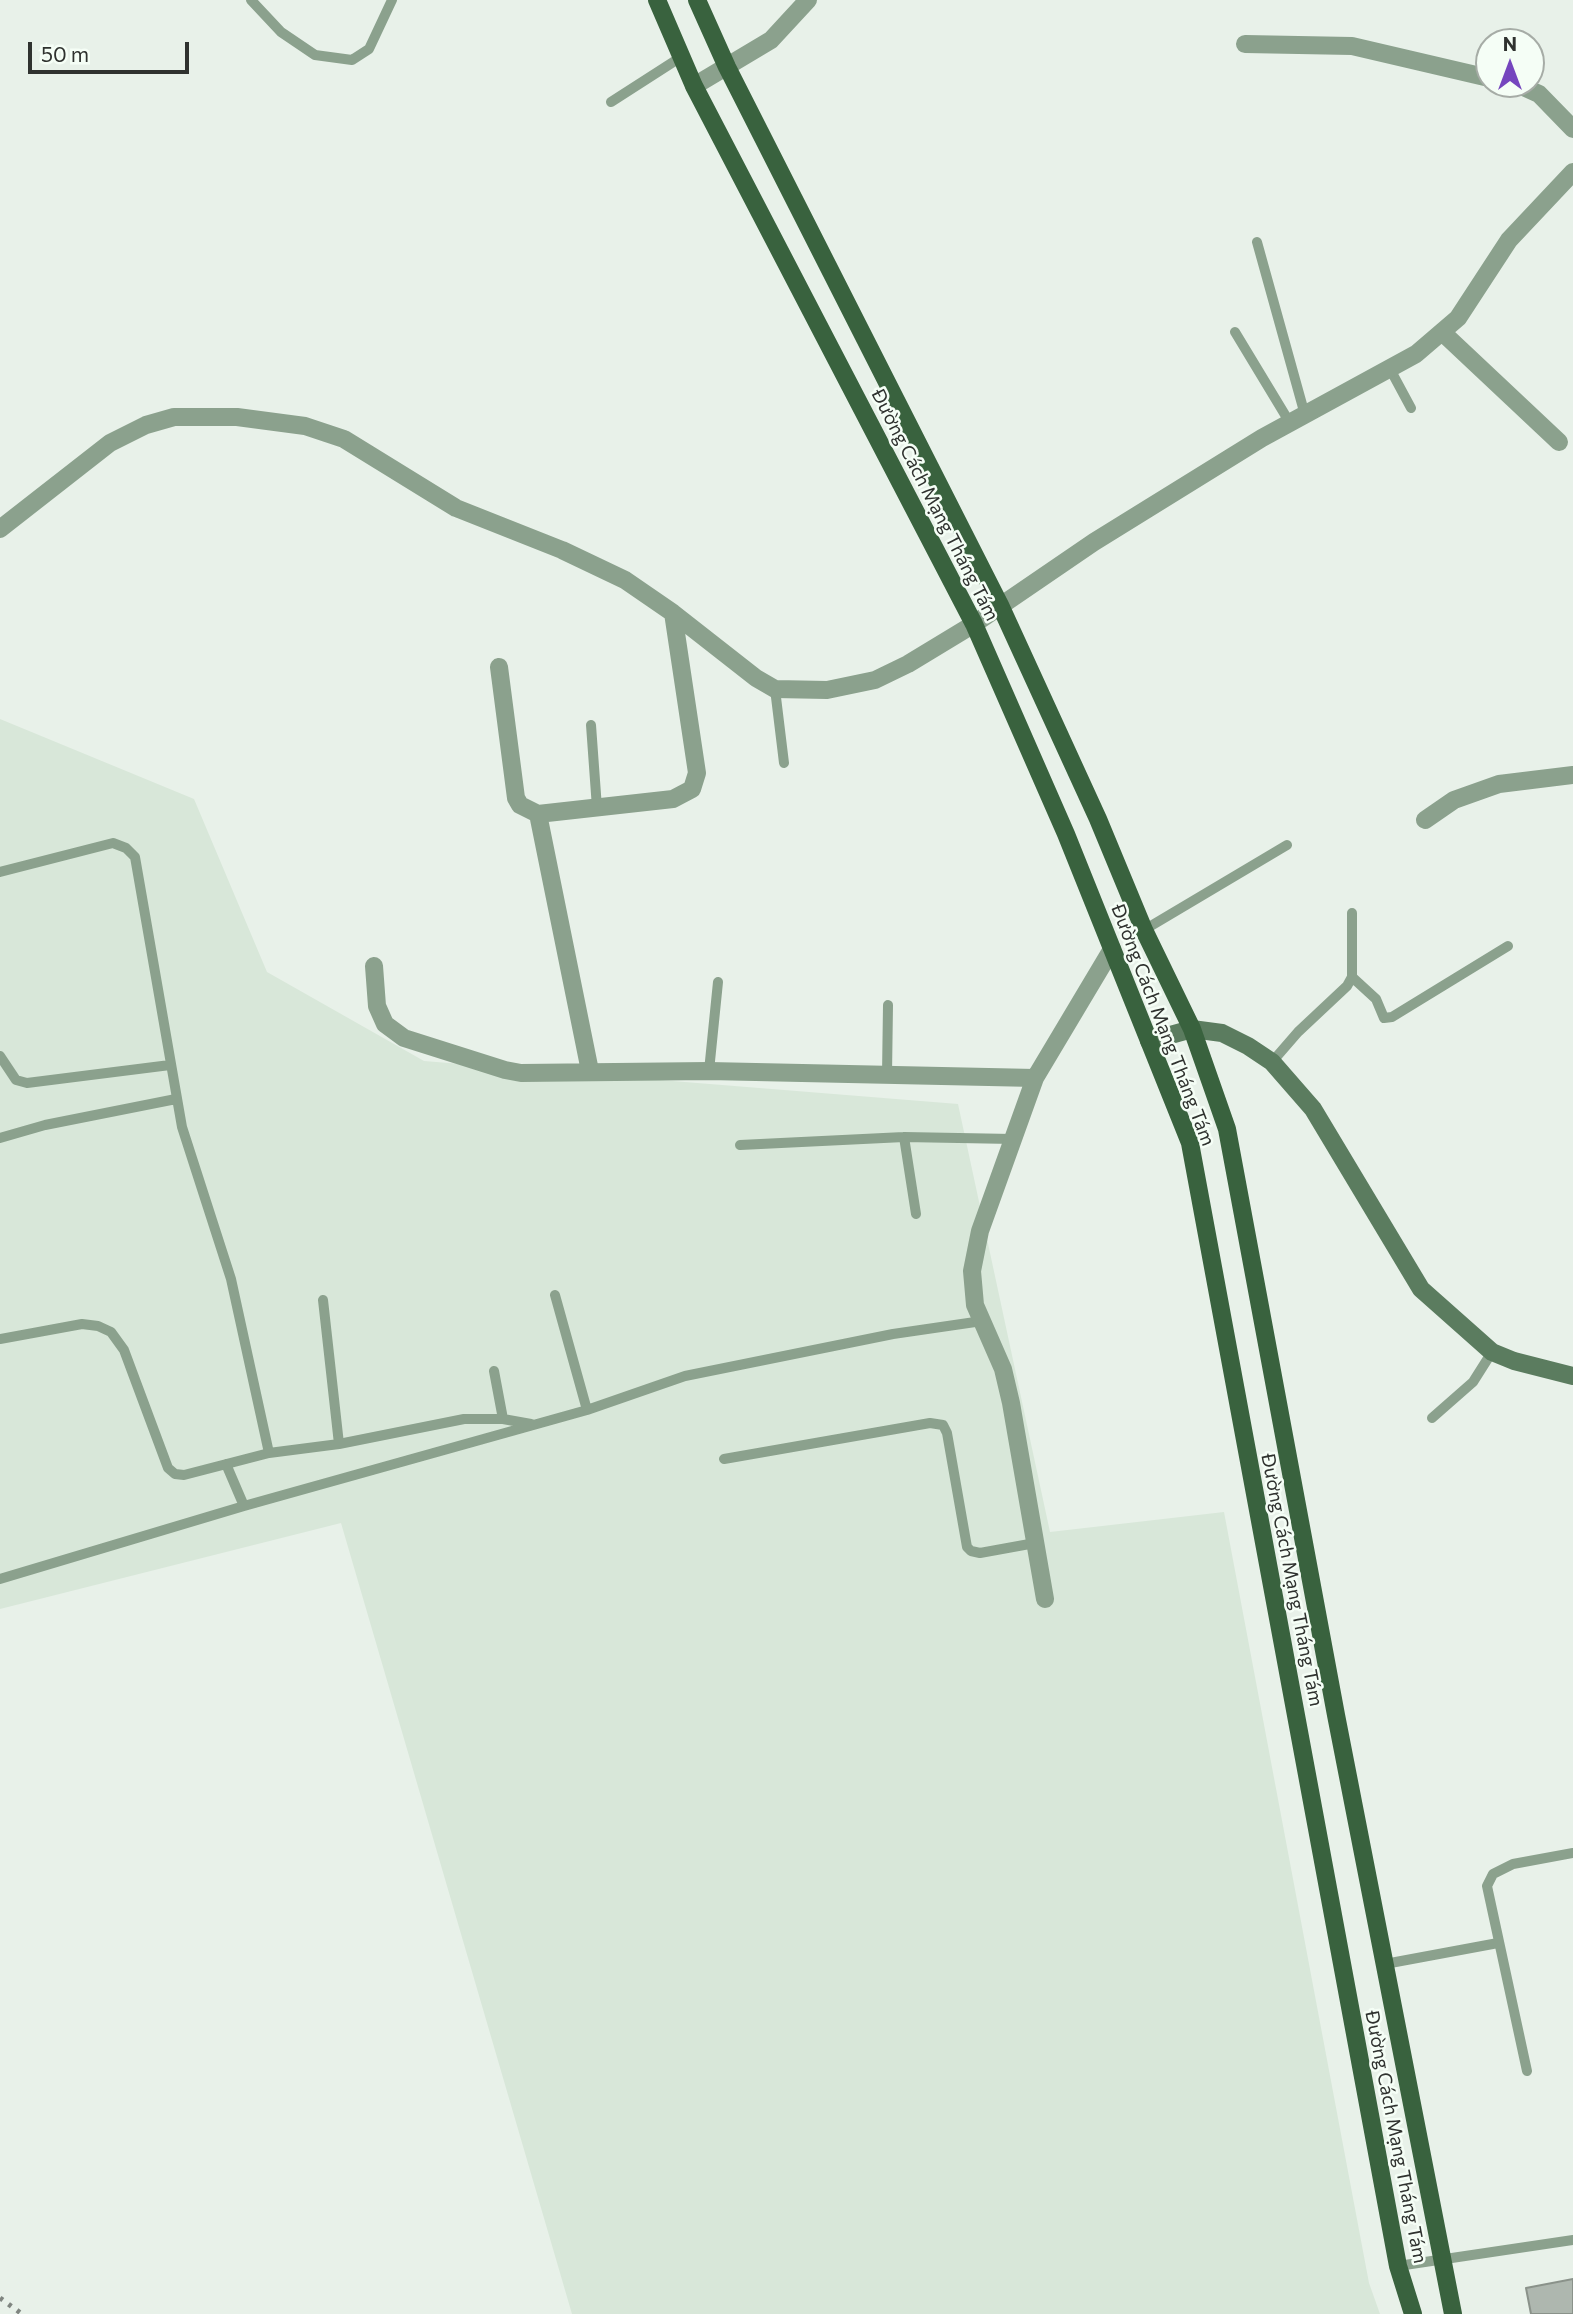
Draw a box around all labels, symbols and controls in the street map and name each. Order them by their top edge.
scale bar [32,28,192,72]
north arrow [1475,28,1545,98]
text: N [1503,32,1517,55]
text: 50 m [41,41,89,66]
street label: Đường Cách Mạng Tháng Tám [866,385,1004,625]
street label: Đường Cách Mạng Tháng Tám [1106,901,1220,1149]
street label: Đường Cách Mạng Tháng Tám [1256,1452,1328,1708]
street label: Đường Cách Mạng Tháng Tám [1360,2009,1432,2265]

